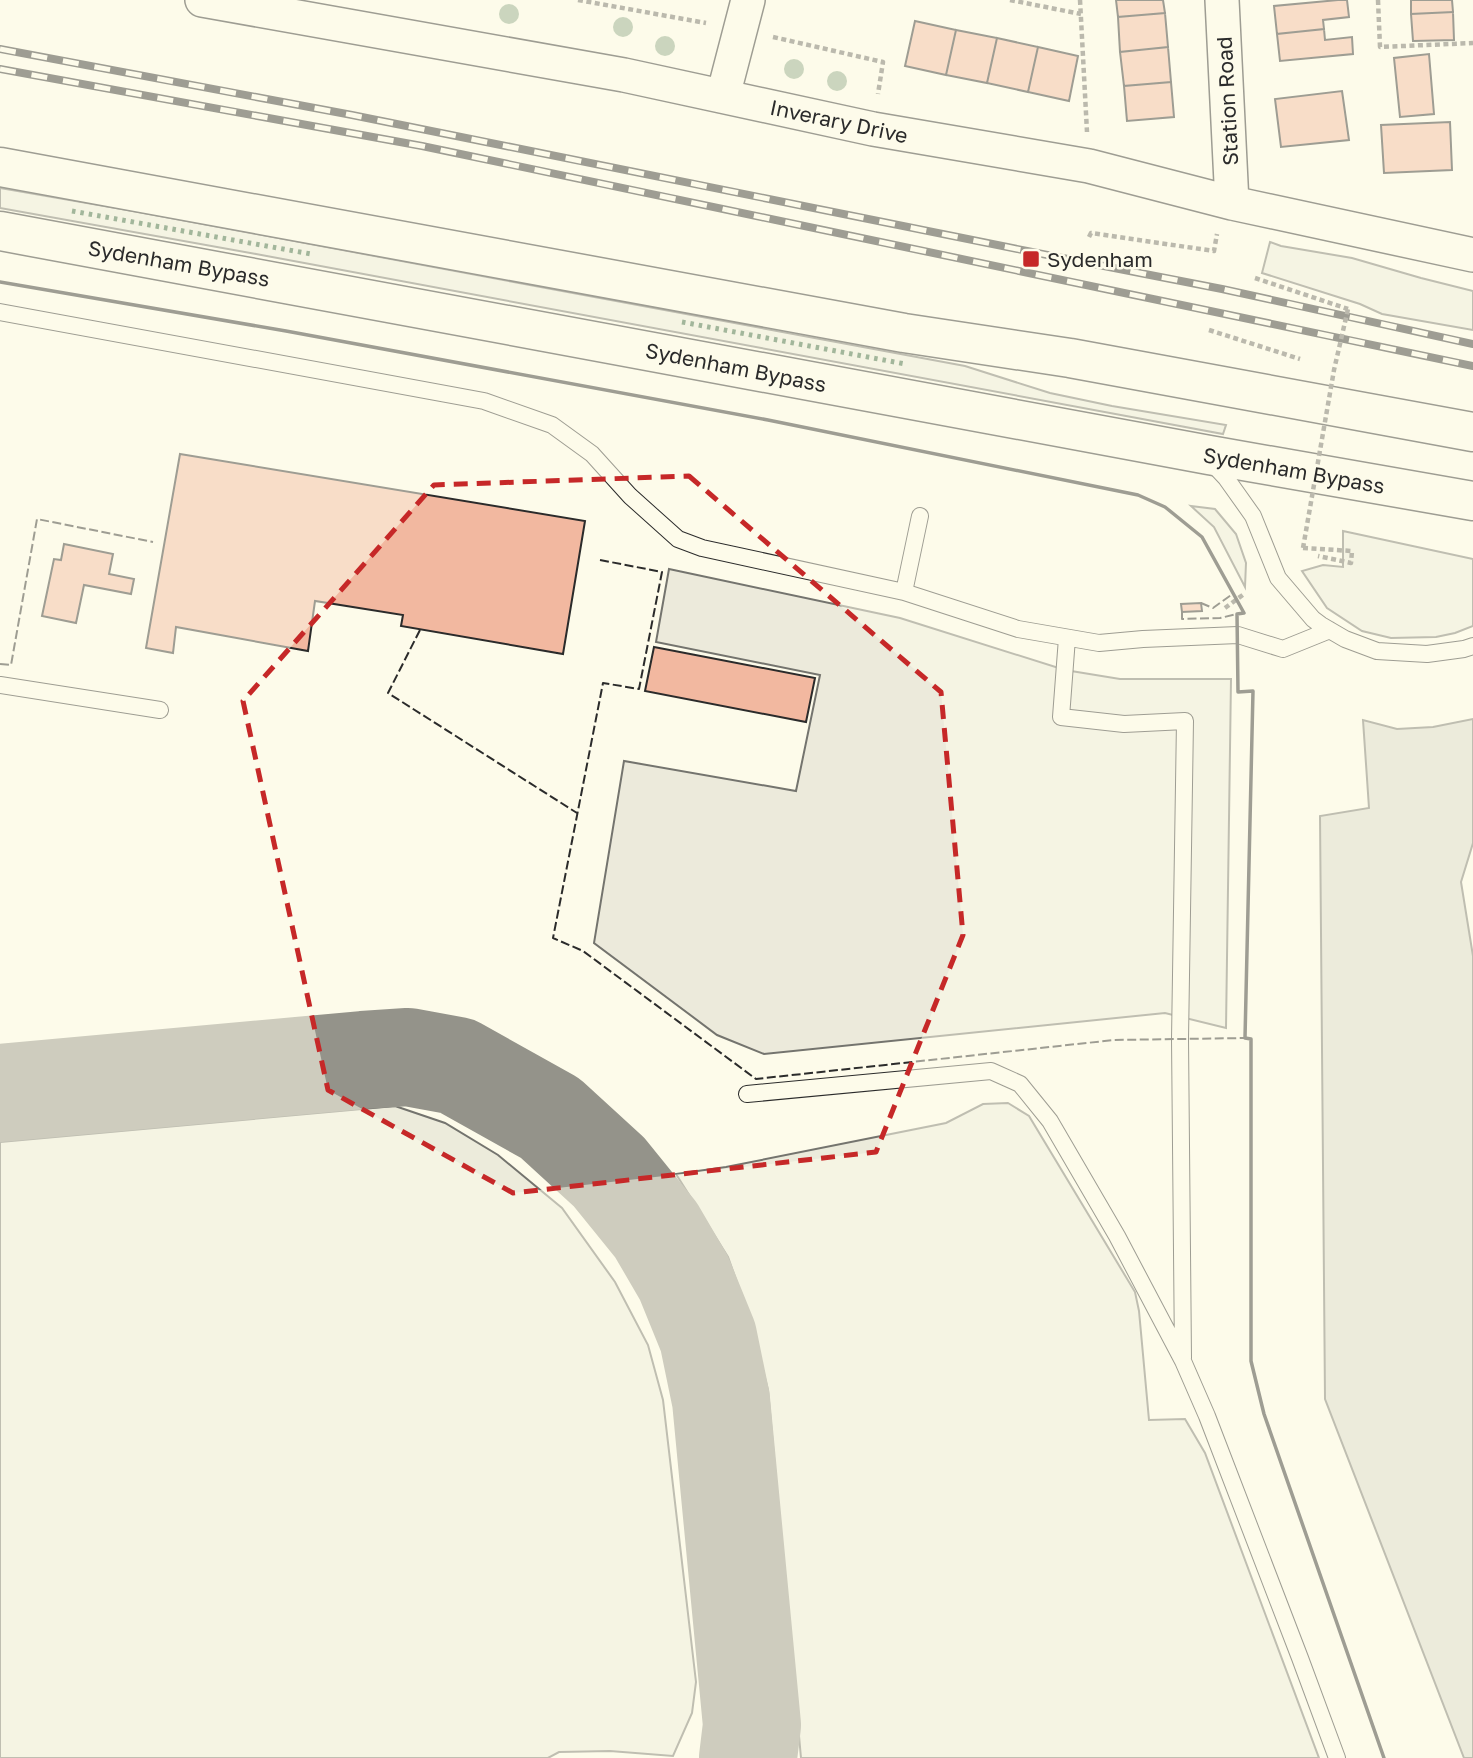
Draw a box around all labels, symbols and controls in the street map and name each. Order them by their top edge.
street label: Station Road [1211,36,1243,166]
street label: Inverary Drive [768,94,910,148]
street label: Sydenham Bypass [86,234,272,292]
place label: Sydenham [1047,246,1153,272]
marker: Sydenham [1021,249,1041,269]
street label: Sydenham Bypass [643,337,829,397]
street label: Sydenham Bypass [1201,441,1387,499]

